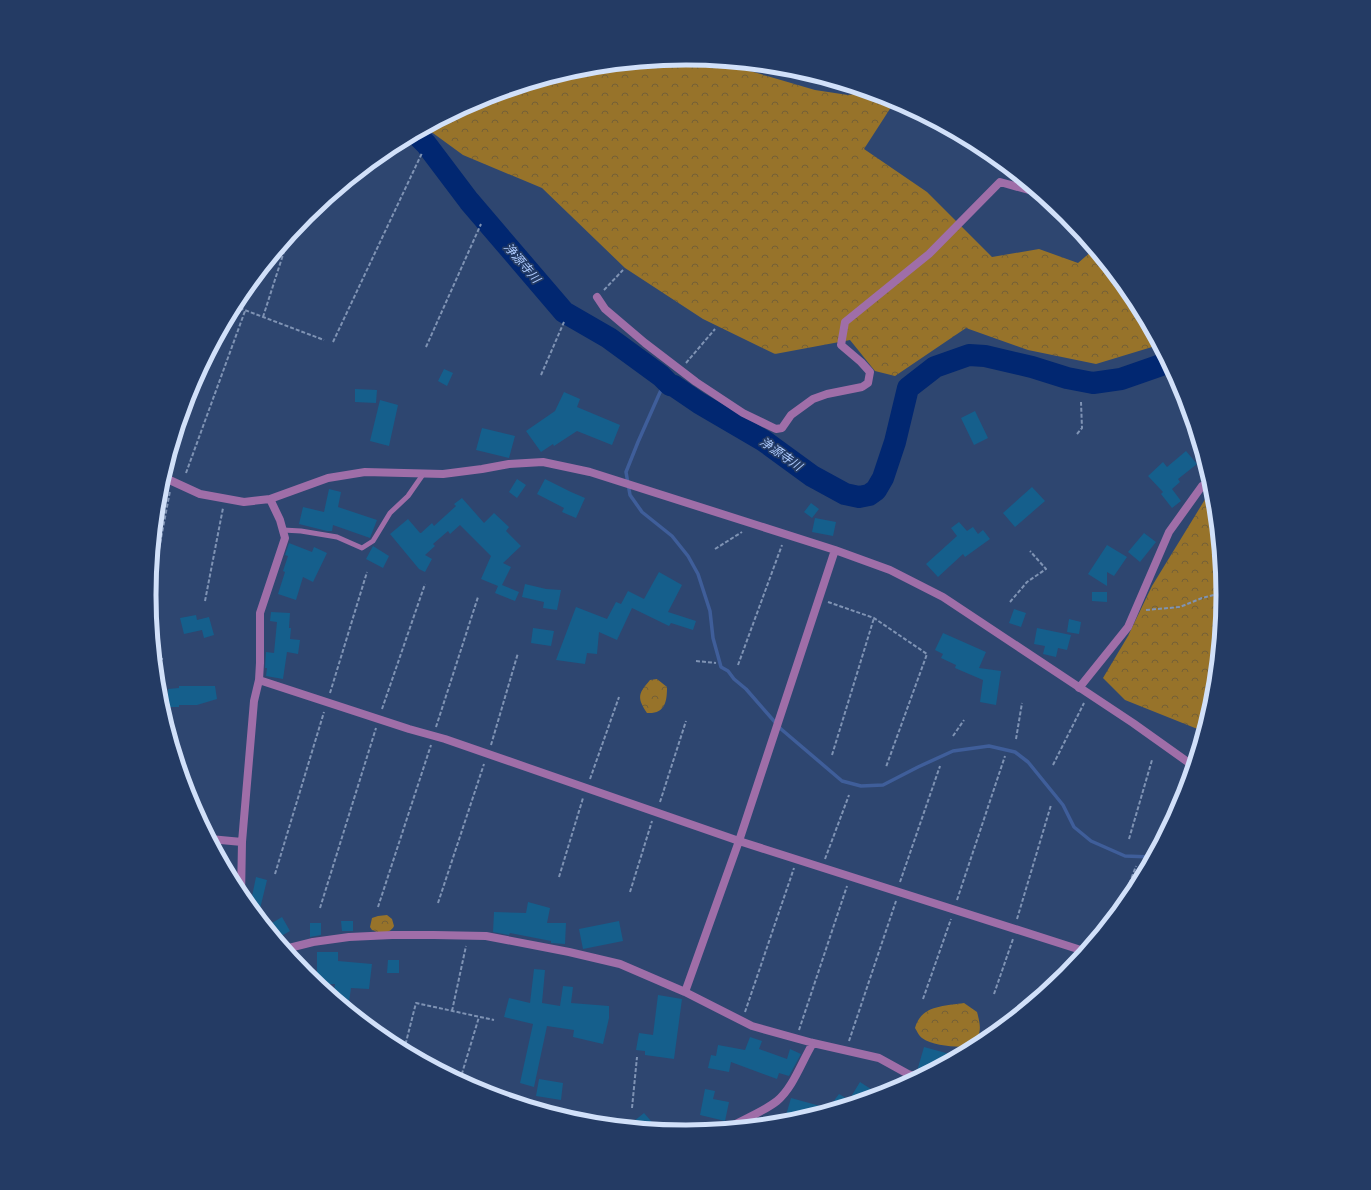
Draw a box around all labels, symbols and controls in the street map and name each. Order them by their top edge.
water label: 浄源寺川 [501,240,544,287]
water label: 浄源寺川 [757,434,806,475]

